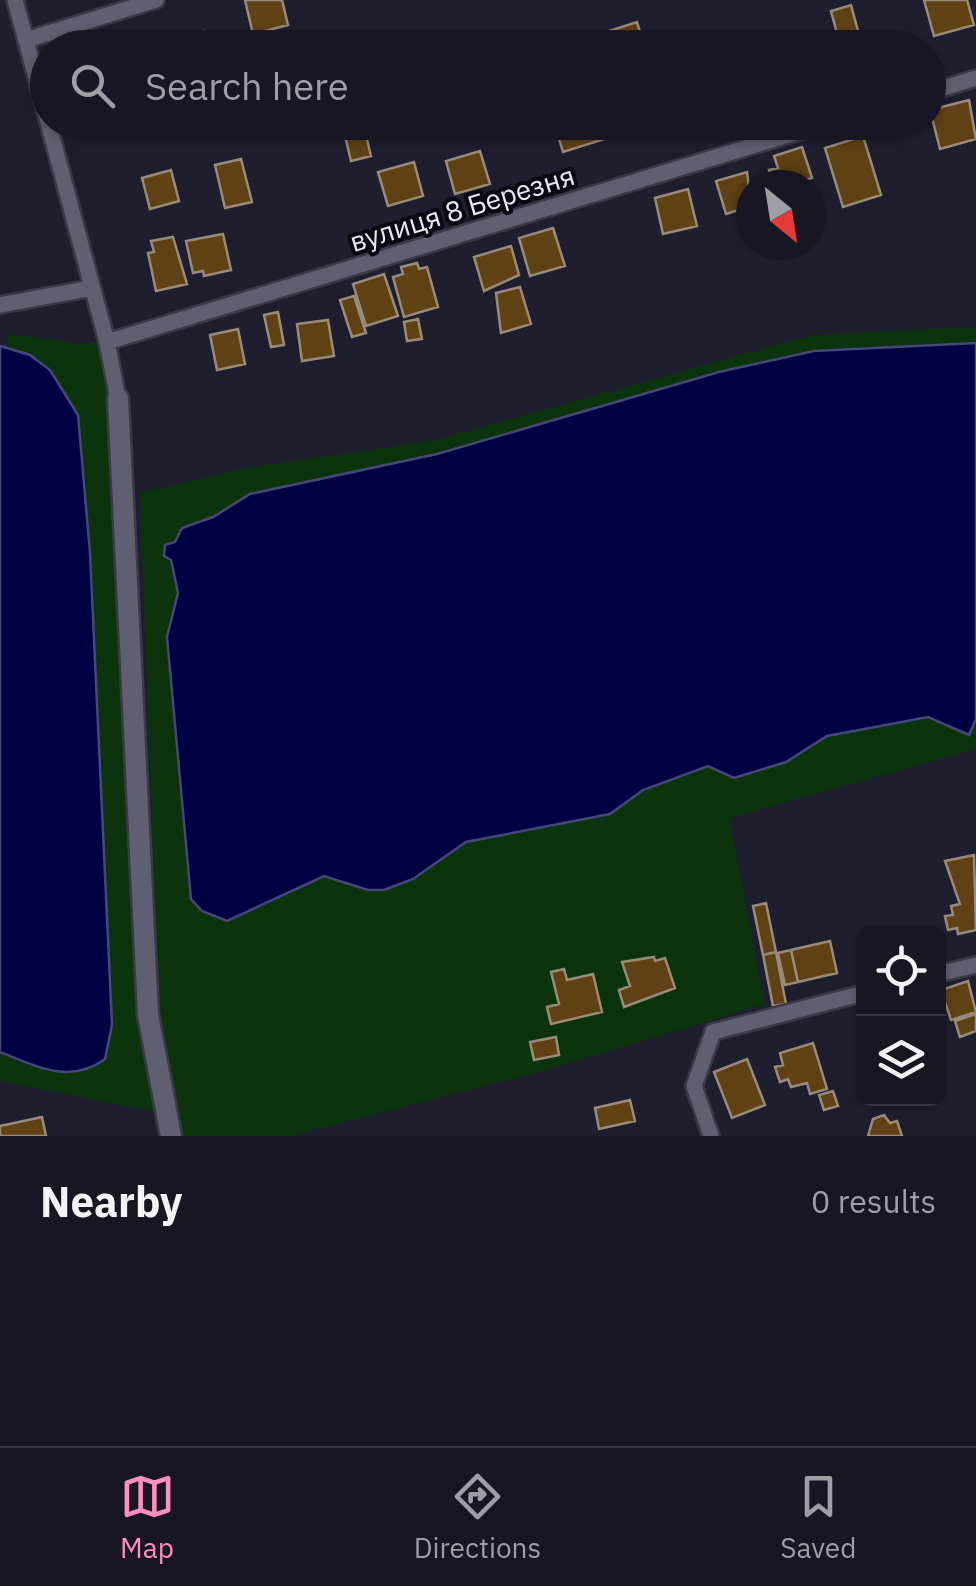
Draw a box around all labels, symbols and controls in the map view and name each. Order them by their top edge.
search box [30,30,946,140]
icon: search [65,58,120,113]
text: Search here [145,61,349,110]
street label: вулиця 8 Березня [345,156,579,260]
north arrow [736,170,826,260]
map controls [856,926,946,1106]
button: locate [856,926,946,1016]
button: layers [856,1016,946,1106]
text: Nearby [40,1174,182,1229]
text: 0 results [811,1180,936,1222]
tab: Map [120,1469,175,1566]
tab: Directions [414,1469,541,1566]
tab: Saved [780,1469,856,1566]

